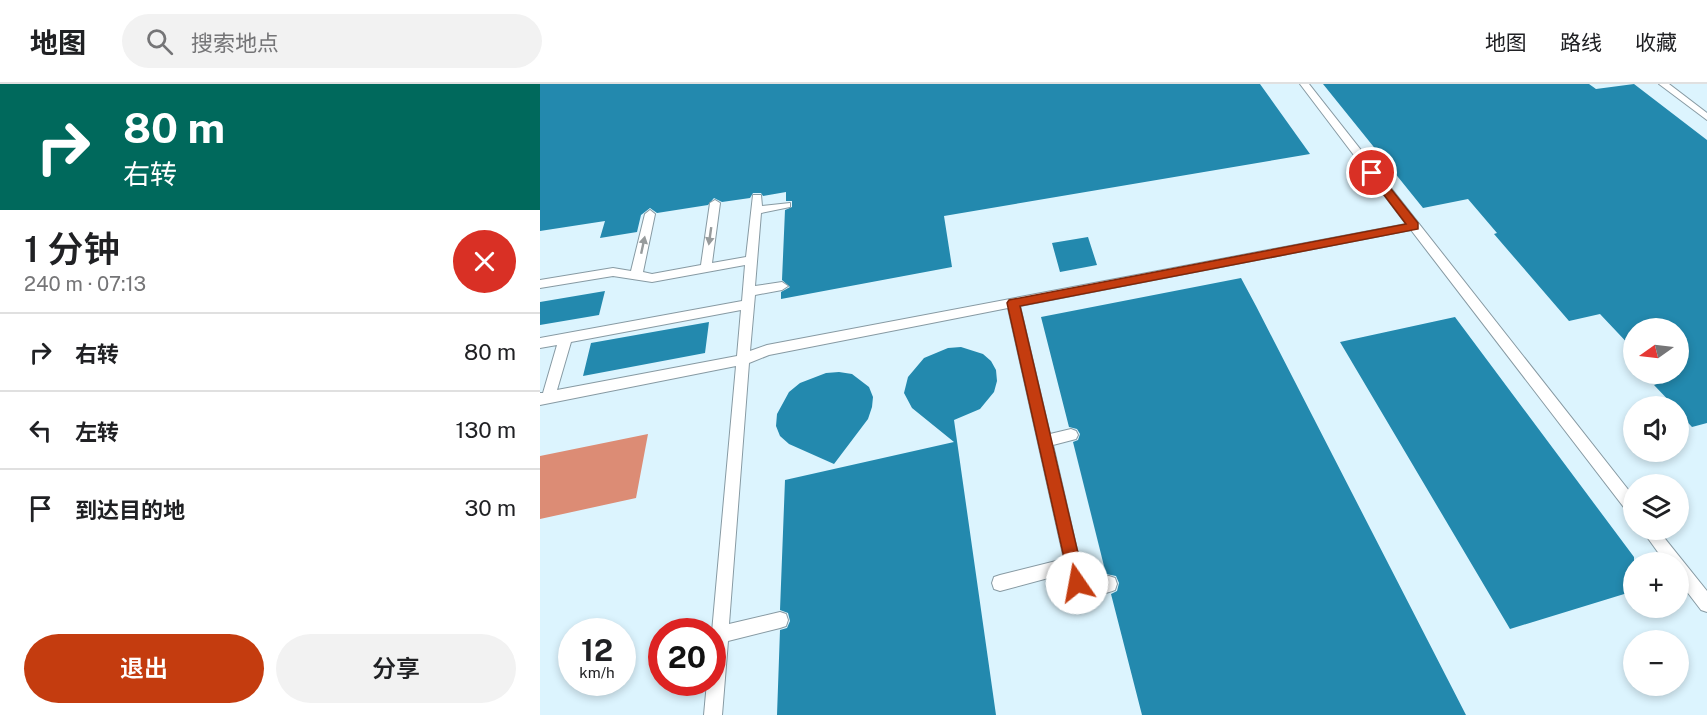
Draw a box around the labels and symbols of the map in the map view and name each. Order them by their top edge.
pin [1346,147,1397,198]
one-way arrow [706,226,715,245]
one-way arrow [639,235,648,254]
north arrow [1623,318,1689,384]
position arrow [1045,551,1109,615]
speed limit sign: 20 [648,618,726,696]

